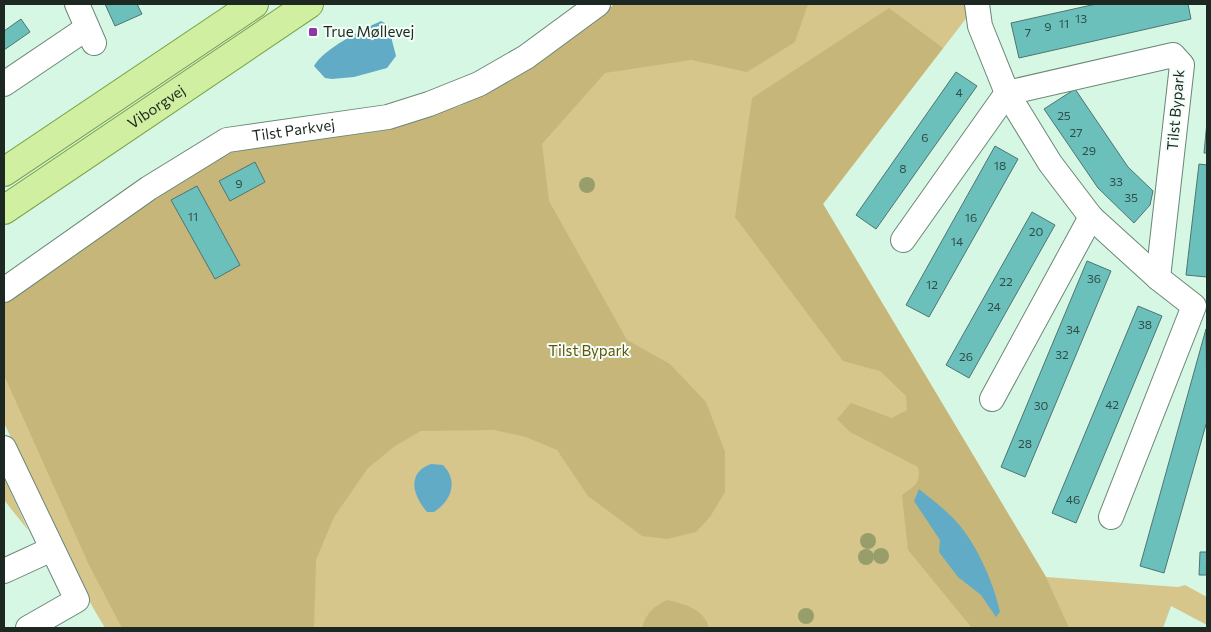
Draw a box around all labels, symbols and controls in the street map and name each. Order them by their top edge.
house number: 13 [1075,11,1087,25]
house number: 11 [1059,16,1069,30]
house number: 9 [1044,19,1052,33]
place label: True Møllevej [323,22,414,40]
house number: 7 [1025,25,1031,39]
marker: True Møllevej [307,26,319,38]
street label: Tilst Bypark [1162,69,1188,151]
street label: Viborgvej [124,80,188,132]
house number: 4 [955,85,963,99]
house number: 25 [1057,108,1071,122]
street label: Tilst Parkvej [251,115,336,144]
house number: 27 [1070,125,1082,139]
house number: 6 [921,130,929,144]
house number: 29 [1082,143,1096,157]
house number: 18 [994,158,1006,172]
house number: 8 [899,161,907,175]
house number: 33 [1109,174,1123,188]
house number: 9 [235,176,243,190]
house number: 35 [1124,190,1138,204]
house number: 11 [188,209,198,223]
house number: 16 [965,210,977,224]
house number: 20 [1029,224,1043,238]
house number: 14 [951,234,963,248]
house number: 36 [1087,271,1101,285]
house number: 22 [999,274,1013,288]
house number: 12 [926,277,938,291]
house number: 24 [987,299,1001,313]
house number: 38 [1138,317,1152,331]
house number: 34 [1066,322,1080,336]
park label: Tilst Bypark [548,341,630,359]
house number: 32 [1055,347,1069,361]
house number: 26 [959,349,973,363]
house number: 42 [1105,397,1119,411]
house number: 30 [1034,398,1049,412]
house number: 28 [1018,436,1032,450]
house number: 46 [1066,492,1080,506]

